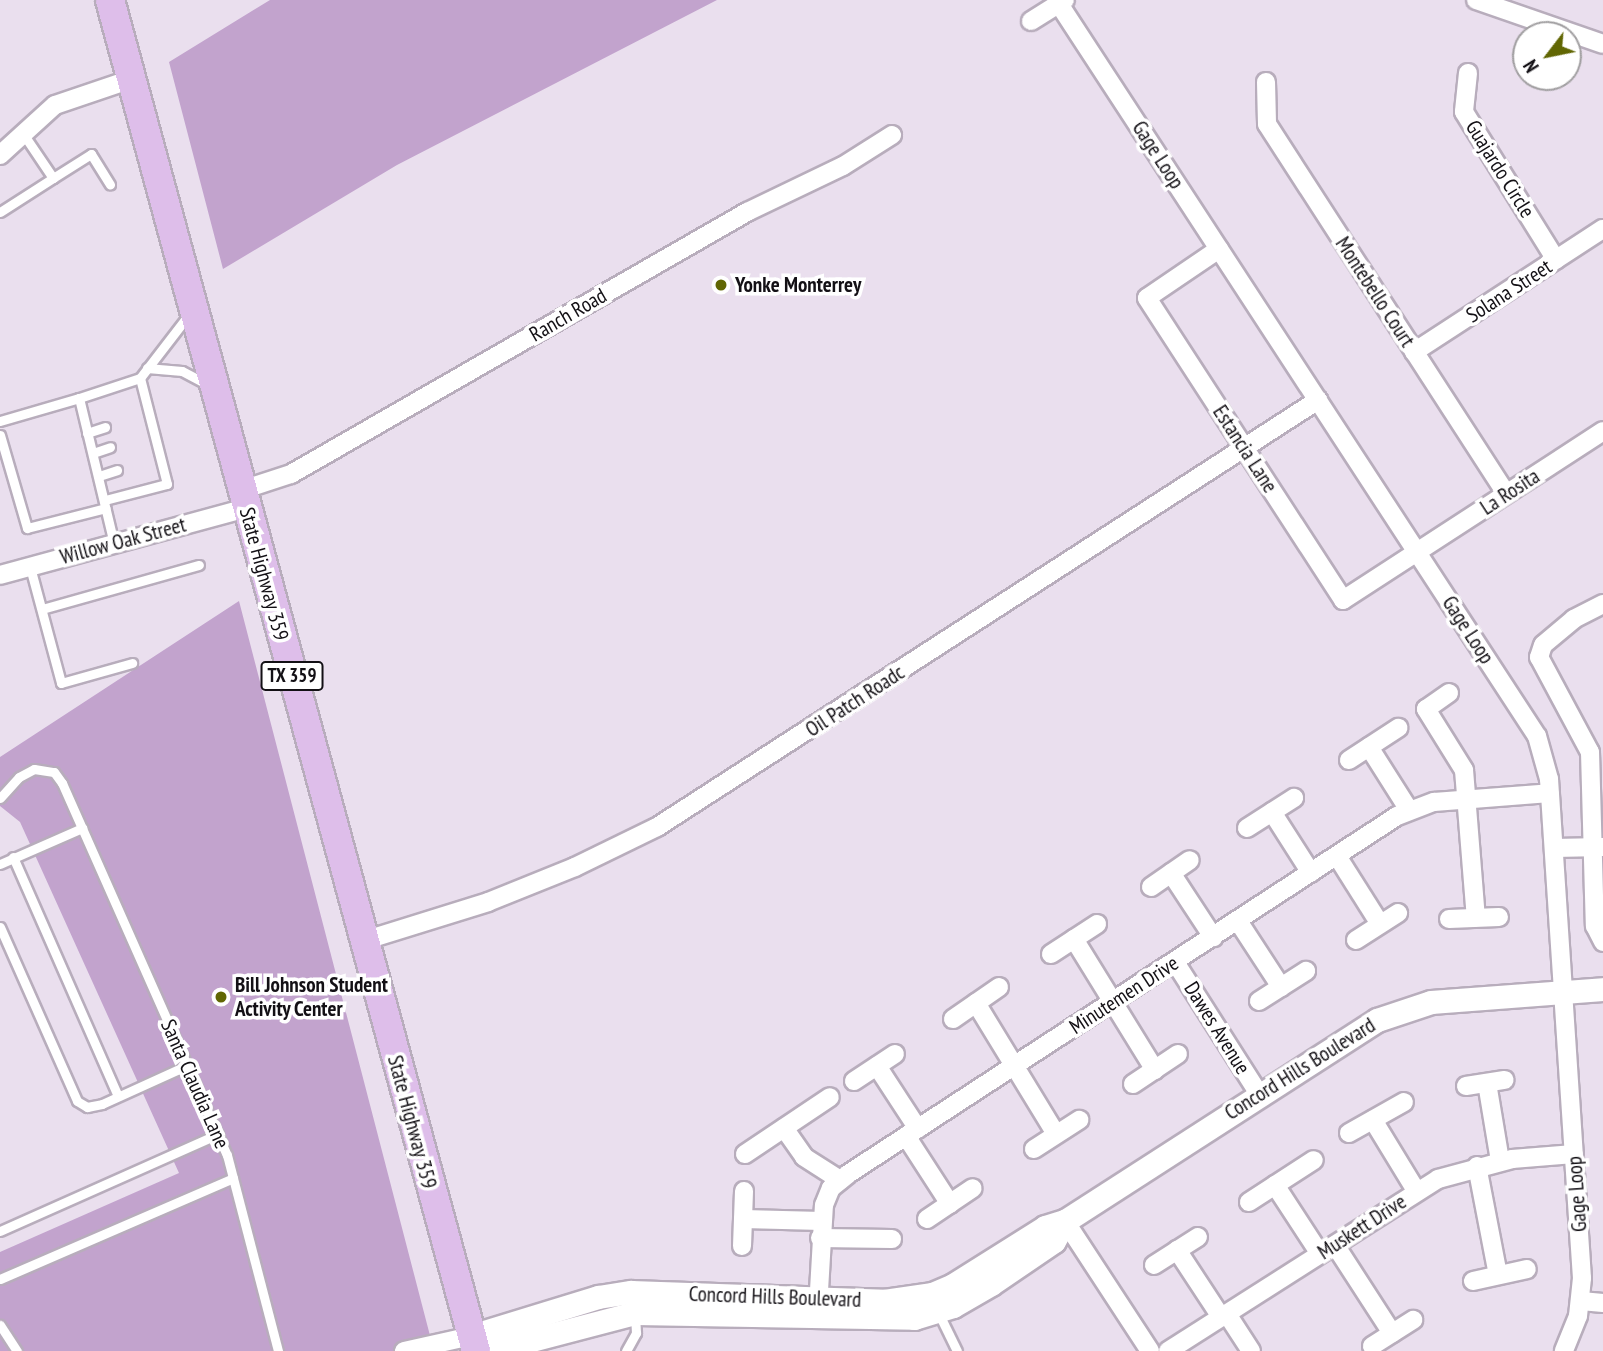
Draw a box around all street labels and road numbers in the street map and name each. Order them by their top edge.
street label: Gage Loop [1127,116,1189,194]
street label: Guajardo Circle [1460,116,1540,222]
street label: Montebello Court [1330,232,1420,352]
street label: Solana Street [1462,254,1556,328]
street label: Ranch Road [525,283,611,347]
street label: Estancia Lane [1207,401,1283,497]
street label: La Rosita [1476,464,1544,520]
street label: State Highway 359 [234,504,294,644]
street label: Willow Oak Street [57,512,189,570]
street label: Gage Loop [1437,591,1499,669]
road number: TX 359 [259,660,325,692]
street label: Oil Patch Roadc [801,660,909,742]
street label: Minutemen Drive [1065,950,1183,1040]
street label: Dawes Avenue [1179,977,1255,1079]
street label: Concord Hills Boulevard [1220,1013,1380,1125]
street label: Santa Claudia Lane [155,1016,235,1152]
street label: State Highway 359 [382,1052,442,1192]
street label: Gage Loop [1562,1155,1592,1233]
street label: Muskett Drive [1313,1189,1411,1265]
street label: Concord Hills Boulevard [688,1281,862,1313]

